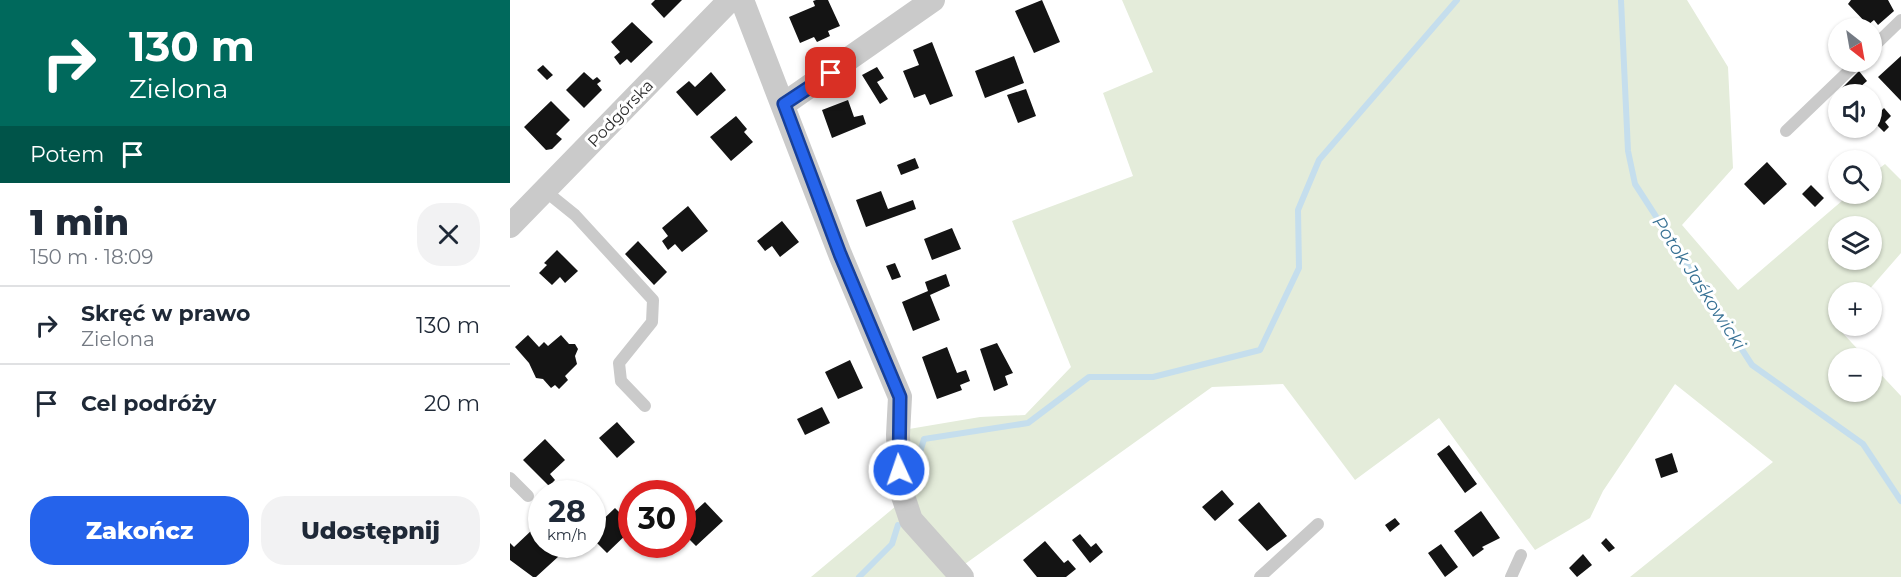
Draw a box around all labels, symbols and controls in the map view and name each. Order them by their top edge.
north arrow [1828,18,1882,72]
map controls [1828,18,1882,402]
text: 130 m [129,20,255,72]
icon: right [30,24,108,102]
pin [805,47,856,98]
icon: arrive [814,56,847,89]
text: Zielona [129,72,229,105]
street label: Podgórska [584,76,657,151]
button: sound [1828,84,1882,138]
icon: arrive [116,138,149,171]
text: Potem [30,141,104,168]
button: search [1828,150,1882,204]
text: 1 min [30,200,129,244]
button: close [417,203,480,266]
water label: Potok Jaśkowicki [1648,212,1751,354]
button: layers [1828,216,1882,270]
text: 150 m · 18:09 [30,245,153,269]
button: + [1828,282,1882,336]
text: Skręć w prawo [81,300,250,327]
icon: right [30,309,63,342]
text: 130 m [416,312,480,339]
text: Zielona [81,327,155,351]
button: − [1828,348,1882,402]
icon: arrive [30,387,63,420]
text: Cel podróży [81,390,217,417]
text: 20 m [424,390,480,417]
position arrow [867,438,931,502]
speed limit sign: 30 [618,480,696,558]
text: 28 [548,493,586,530]
button: Zakończ [30,496,249,565]
button: Udostępnij [261,496,480,565]
text: km/h [547,525,587,544]

